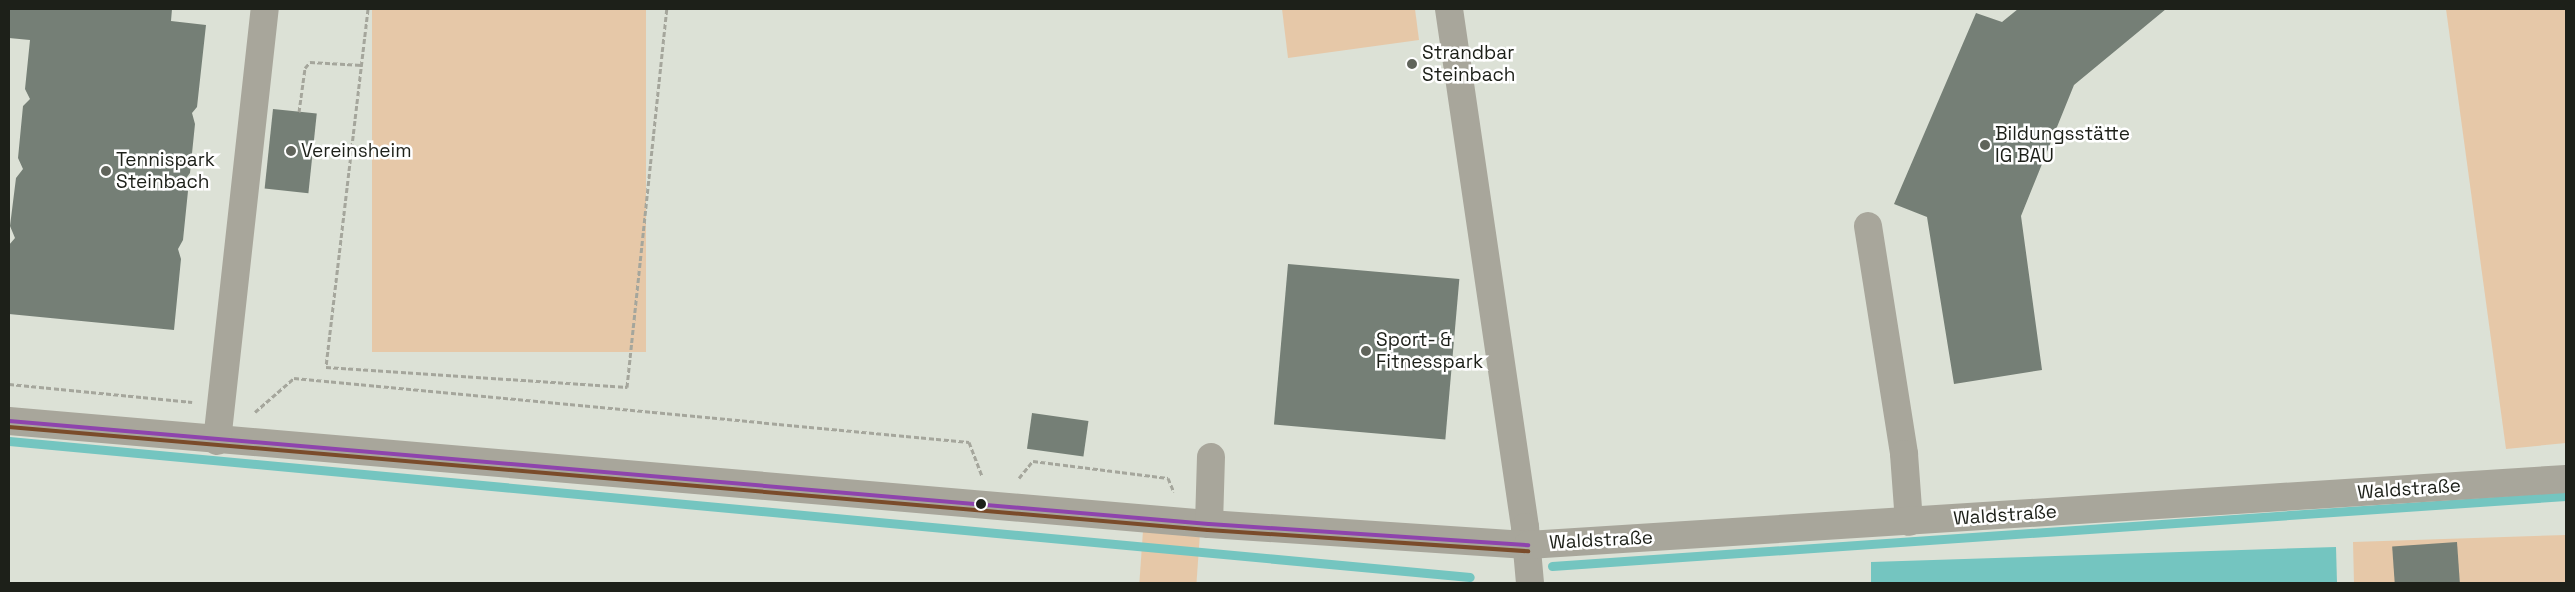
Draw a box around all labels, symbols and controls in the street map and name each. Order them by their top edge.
place label: Strandbar Steinbach [1422,42,1516,86]
marker: Strandbar Steinbach [1406,58,1418,70]
place label: Bildungsstätte IG BAU [1995,123,2130,167]
marker: Bildungsstätte IG BAU [1979,139,1991,151]
place label: Vereinsheim [301,140,412,162]
marker: Vereinsheim [285,145,297,157]
place label: Tennispark Steinbach [116,149,215,193]
marker: Tennispark Steinbach [100,165,112,177]
place label: Sport- & Fitnesspark [1376,329,1483,373]
marker: Sport- & Fitnesspark [1360,345,1372,357]
street label: Waldstraße [2356,474,2462,504]
unlabelled marker [976,499,986,509]
street label: Waldstraße [1952,500,2058,530]
street label: Waldstraße [1549,526,1653,554]

